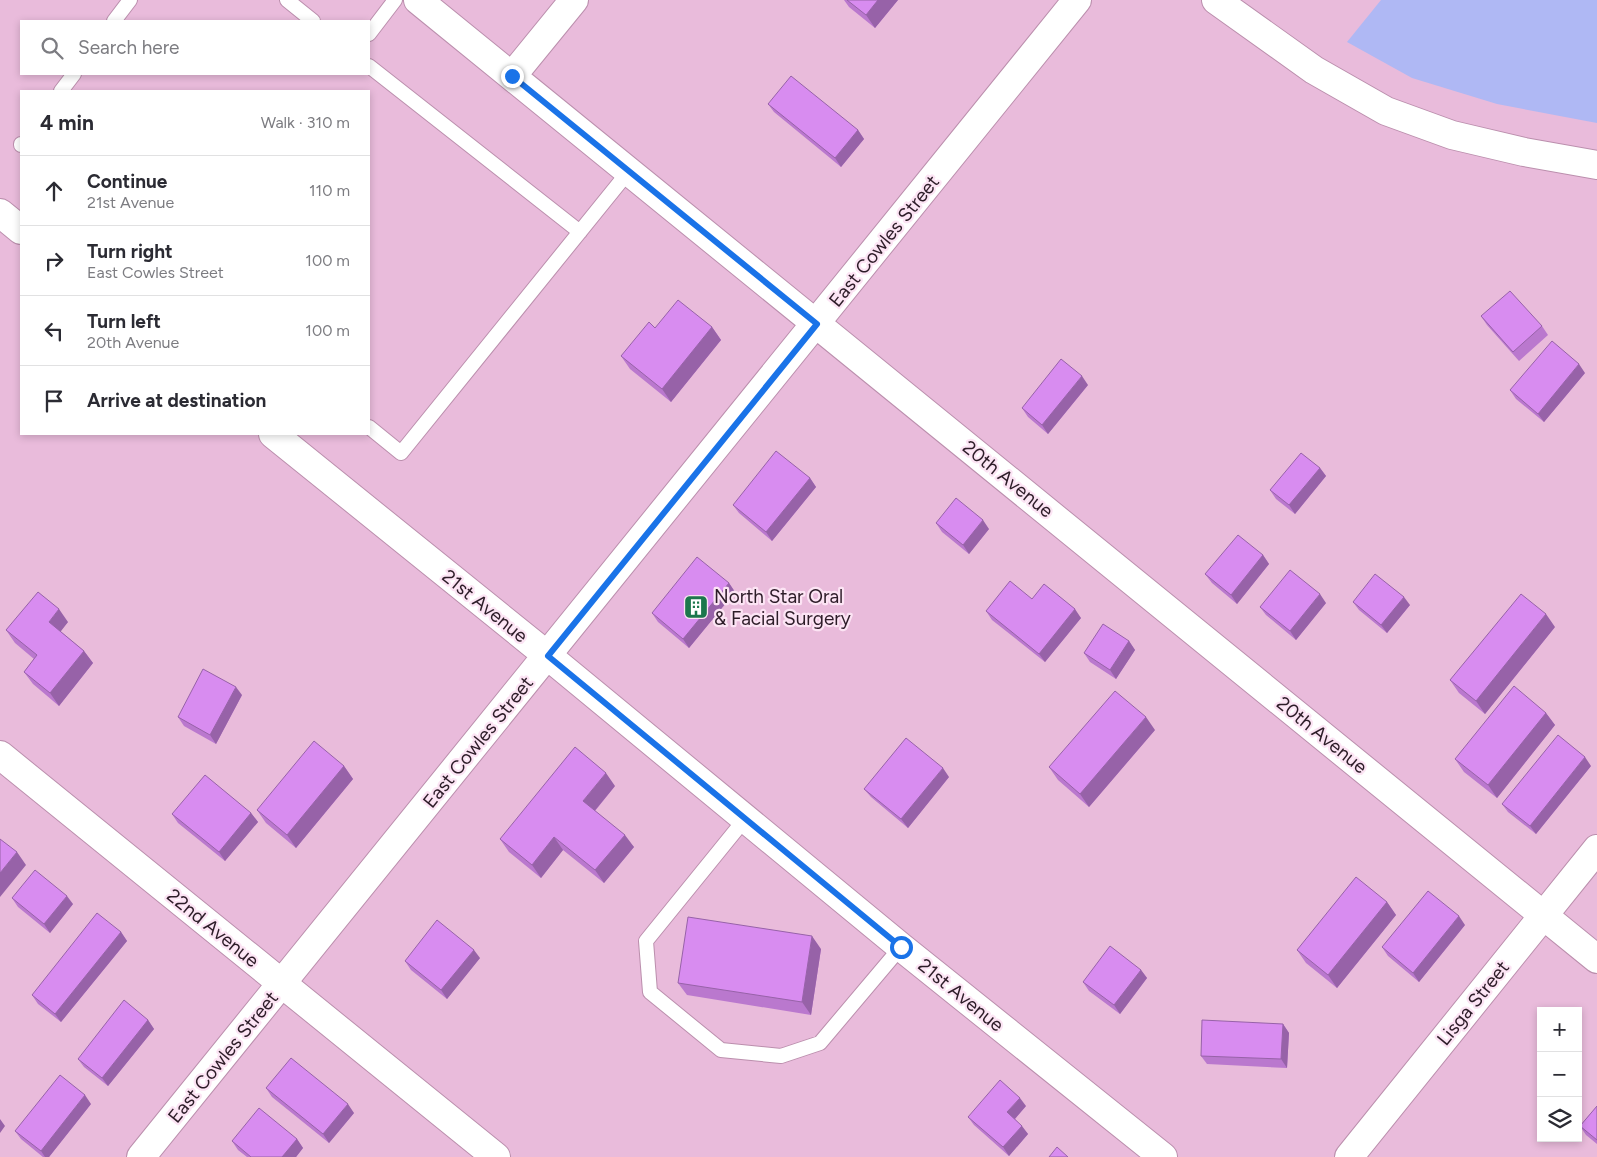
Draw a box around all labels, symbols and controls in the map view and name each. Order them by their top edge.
search box [20,20,370,75]
icon: search [38,34,66,62]
text: Search here [78,36,180,59]
route end [501,65,524,88]
text: 4 min [40,110,94,135]
text: Walk · 310 m [261,113,350,132]
text: Continue [87,170,167,193]
street label: East Cowles Street [824,171,944,311]
icon: ahead [40,177,68,205]
text: 110 m [309,181,350,200]
text: 21st Avenue [87,193,174,212]
text: Turn right [87,240,173,263]
icon: right [40,247,68,275]
text: 100 m [305,251,350,270]
text: East Cowles Street [87,263,224,282]
text: Turn left [87,310,161,333]
icon: left [40,317,68,345]
text: 100 m [305,321,350,340]
text: 20th Avenue [87,333,179,352]
icon: arrive [40,387,68,415]
text: Arrive at destination [87,389,266,412]
street label: 20th Avenue [958,436,1058,522]
street label: 21st Avenue [438,565,532,647]
place label: North Star Oral & Facial Surgery [714,585,851,630]
building icon: North Star Oral & Facial Surgery [683,594,709,620]
street label: East Cowles Street [418,672,538,812]
street label: 20th Avenue [1272,692,1372,778]
street label: 22nd Avenue [162,884,264,972]
route start [890,936,913,959]
street label: 21st Avenue [914,954,1008,1036]
street label: Lisga Street [1432,956,1514,1050]
street label: East Cowles Street [163,987,283,1127]
map controls [1537,1007,1582,1142]
button: + [1537,1007,1582,1052]
button: − [1537,1052,1582,1097]
button: layers [1537,1097,1582,1142]

